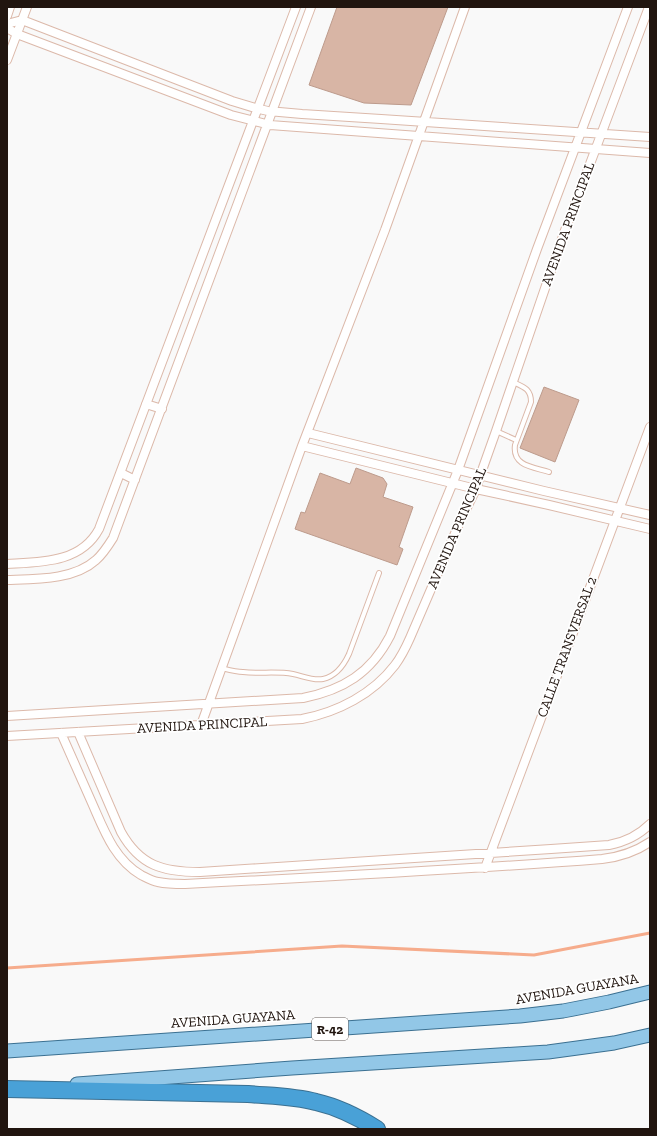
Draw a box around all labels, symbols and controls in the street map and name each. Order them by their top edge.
street label: AVENIDA PRINCIPAL [538,160,598,288]
street label: AVENIDA PRINCIPAL [424,464,490,591]
street label: CALLE TRANSVERSAL 2 [534,574,600,720]
street label: AVENIDA PRINCIPAL [136,713,268,737]
street label: AVENIDA GUAYANA [514,970,641,1008]
street label: AVENIDA GUAYANA [170,1006,297,1032]
road number: R-42 [312,1018,348,1040]

